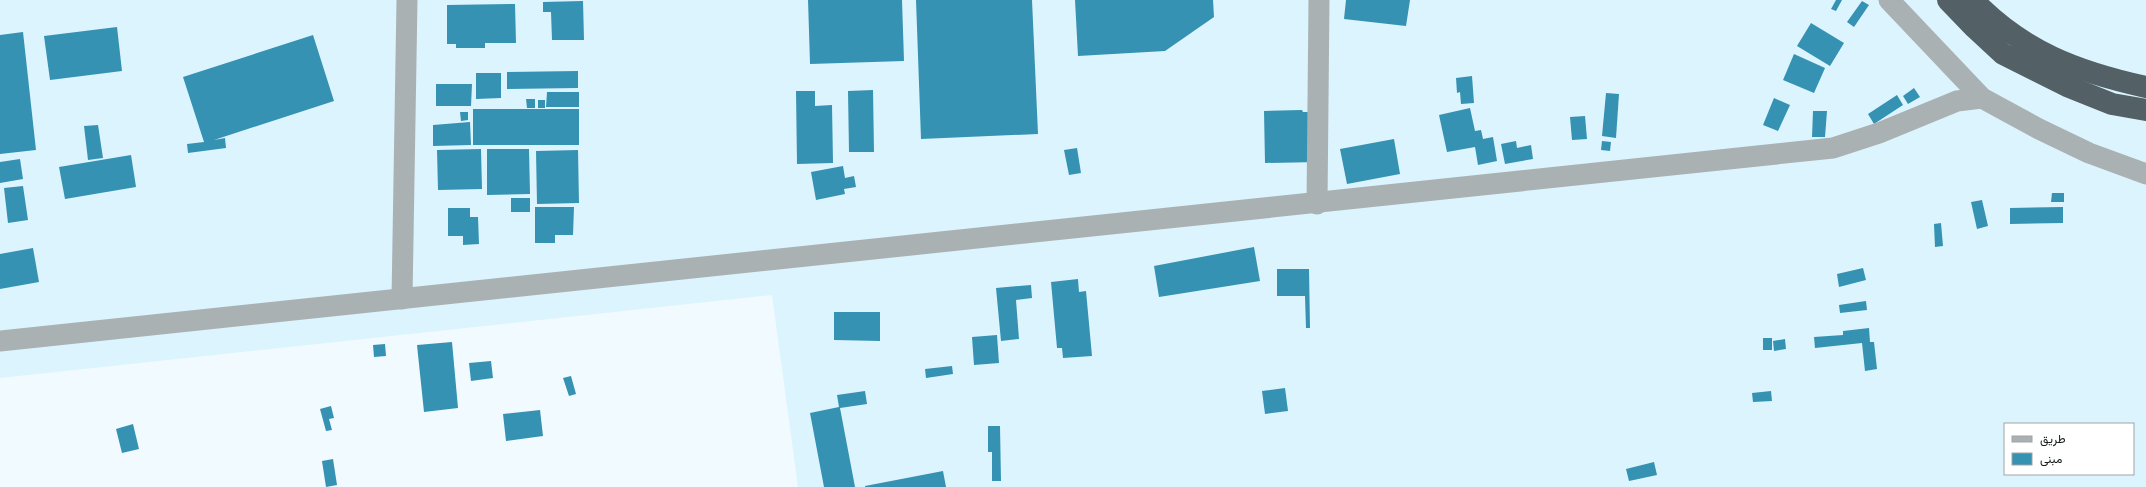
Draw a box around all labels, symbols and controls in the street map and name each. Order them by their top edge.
legend [2004,423,2134,475]
text: طريق [2040,431,2066,447]
text: مبنى [2040,451,2062,467]

